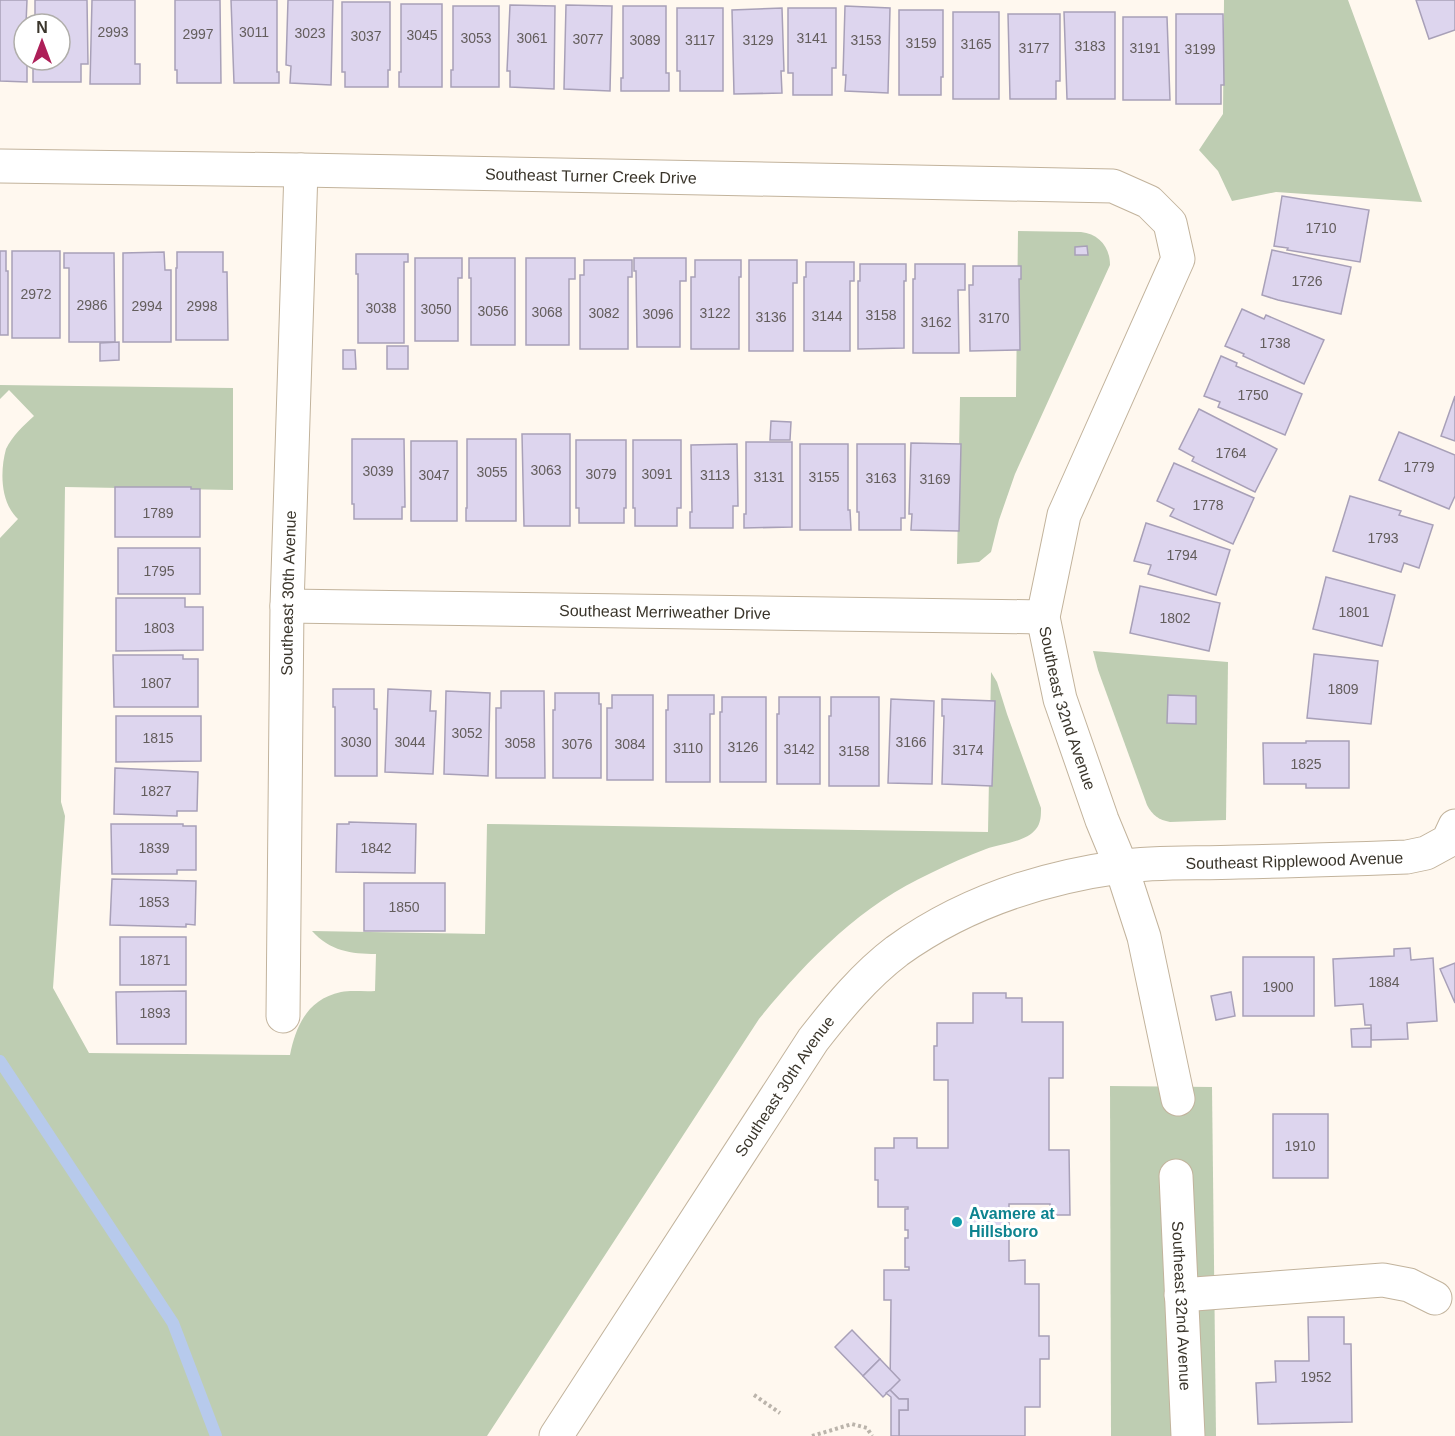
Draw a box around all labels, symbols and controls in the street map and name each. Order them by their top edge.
north arrow [12,12,72,72]
text: N [36,19,48,36]
house number: 2993 [97,24,129,40]
house number: 3011 [239,24,269,40]
house number: 3023 [294,25,326,41]
house number: 2997 [182,26,214,42]
house number: 3045 [406,27,438,43]
house number: 3037 [350,28,382,44]
house number: 3053 [460,30,492,46]
house number: 3061 [516,30,548,46]
house number: 3141 [796,30,828,46]
house number: 3077 [572,31,604,47]
house number: 3089 [629,32,661,48]
house number: 3117 [685,32,715,48]
house number: 3129 [742,32,774,48]
house number: 3153 [850,32,882,48]
house number: 3159 [905,35,937,51]
house number: 3165 [960,36,992,52]
house number: 3183 [1074,38,1106,54]
house number: 3177 [1018,40,1050,56]
house number: 3191 [1129,40,1161,56]
house number: 3199 [1184,41,1216,57]
street label: Southeast Turner Creek Drive [485,165,697,186]
house number: 1710 [1305,220,1337,236]
house number: 1726 [1291,273,1323,289]
house number: 2972 [20,286,52,302]
house number: 2986 [76,297,108,313]
house number: 2994 [131,298,163,314]
house number: 2998 [186,298,218,314]
house number: 3038 [365,300,397,316]
house number: 3050 [420,301,452,317]
house number: 3056 [477,303,509,319]
house number: 3068 [531,304,563,320]
house number: 3082 [588,305,620,321]
house number: 3122 [699,305,731,321]
house number: 3096 [642,306,674,322]
house number: 3158 [865,307,897,323]
house number: 3144 [811,308,843,324]
house number: 3136 [755,309,787,325]
house number: 3170 [978,310,1010,326]
house number: 3162 [920,314,952,330]
house number: 1738 [1259,335,1291,351]
house number: 1750 [1237,387,1269,403]
house number: 1764 [1215,445,1247,461]
house number: 1779 [1403,459,1435,475]
house number: 3063 [530,462,562,478]
house number: 3039 [362,463,394,479]
house number: 3055 [476,464,508,480]
house number: 3079 [585,466,617,482]
house number: 3091 [641,466,673,482]
house number: 3047 [418,467,450,483]
house number: 3113 [700,467,730,483]
house number: 3131 [753,469,785,485]
house number: 3155 [808,469,840,485]
house number: 3163 [865,470,897,486]
house number: 3169 [919,471,951,487]
house number: 1778 [1192,497,1224,513]
house number: 1789 [142,505,174,521]
street label: Southeast 30th Avenue [278,510,299,676]
house number: 1793 [1367,530,1399,546]
house number: 1794 [1166,547,1198,563]
house number: 1795 [143,563,175,579]
street label: Southeast Merriweather Drive [559,601,771,622]
house number: 1801 [1338,604,1370,620]
house number: 1802 [1159,610,1191,626]
house number: 1803 [143,620,175,636]
street label: Southeast 32nd Avenue [1037,625,1099,792]
house number: 1807 [140,675,172,691]
house number: 1809 [1327,681,1359,697]
house number: 3052 [451,725,483,741]
house number: 1815 [142,730,174,746]
house number: 3030 [340,734,372,750]
house number: 3044 [394,734,426,750]
house number: 3166 [895,734,927,750]
house number: 3058 [504,735,536,751]
house number: 3076 [561,736,593,752]
house number: 3084 [614,736,646,752]
house number: 3126 [727,739,759,755]
house number: 3110 [673,740,703,756]
house number: 3142 [783,741,815,757]
house number: 3174 [952,742,984,758]
house number: 3158 [838,743,870,759]
house number: 1825 [1290,756,1322,772]
house number: 1827 [140,783,172,799]
house number: 1839 [138,840,170,856]
house number: 1842 [360,840,392,856]
street label: Southeast Ripplewood Avenue [1186,849,1404,871]
house number: 1853 [138,894,170,910]
house number: 1850 [388,899,420,915]
house number: 1871 [139,952,171,968]
house number: 1884 [1368,974,1400,990]
house number: 1900 [1262,979,1294,995]
house number: 1893 [139,1005,171,1021]
street label: Southeast 30th Avenue [731,1012,837,1159]
house number: 1910 [1284,1138,1316,1154]
place label: Avamere at Hillsboro [969,1205,1055,1240]
marker: Avamere at Hillsboro [950,1215,964,1229]
street label: Southeast 32nd Avenue [1170,1221,1194,1391]
house number: 1952 [1300,1369,1332,1385]

